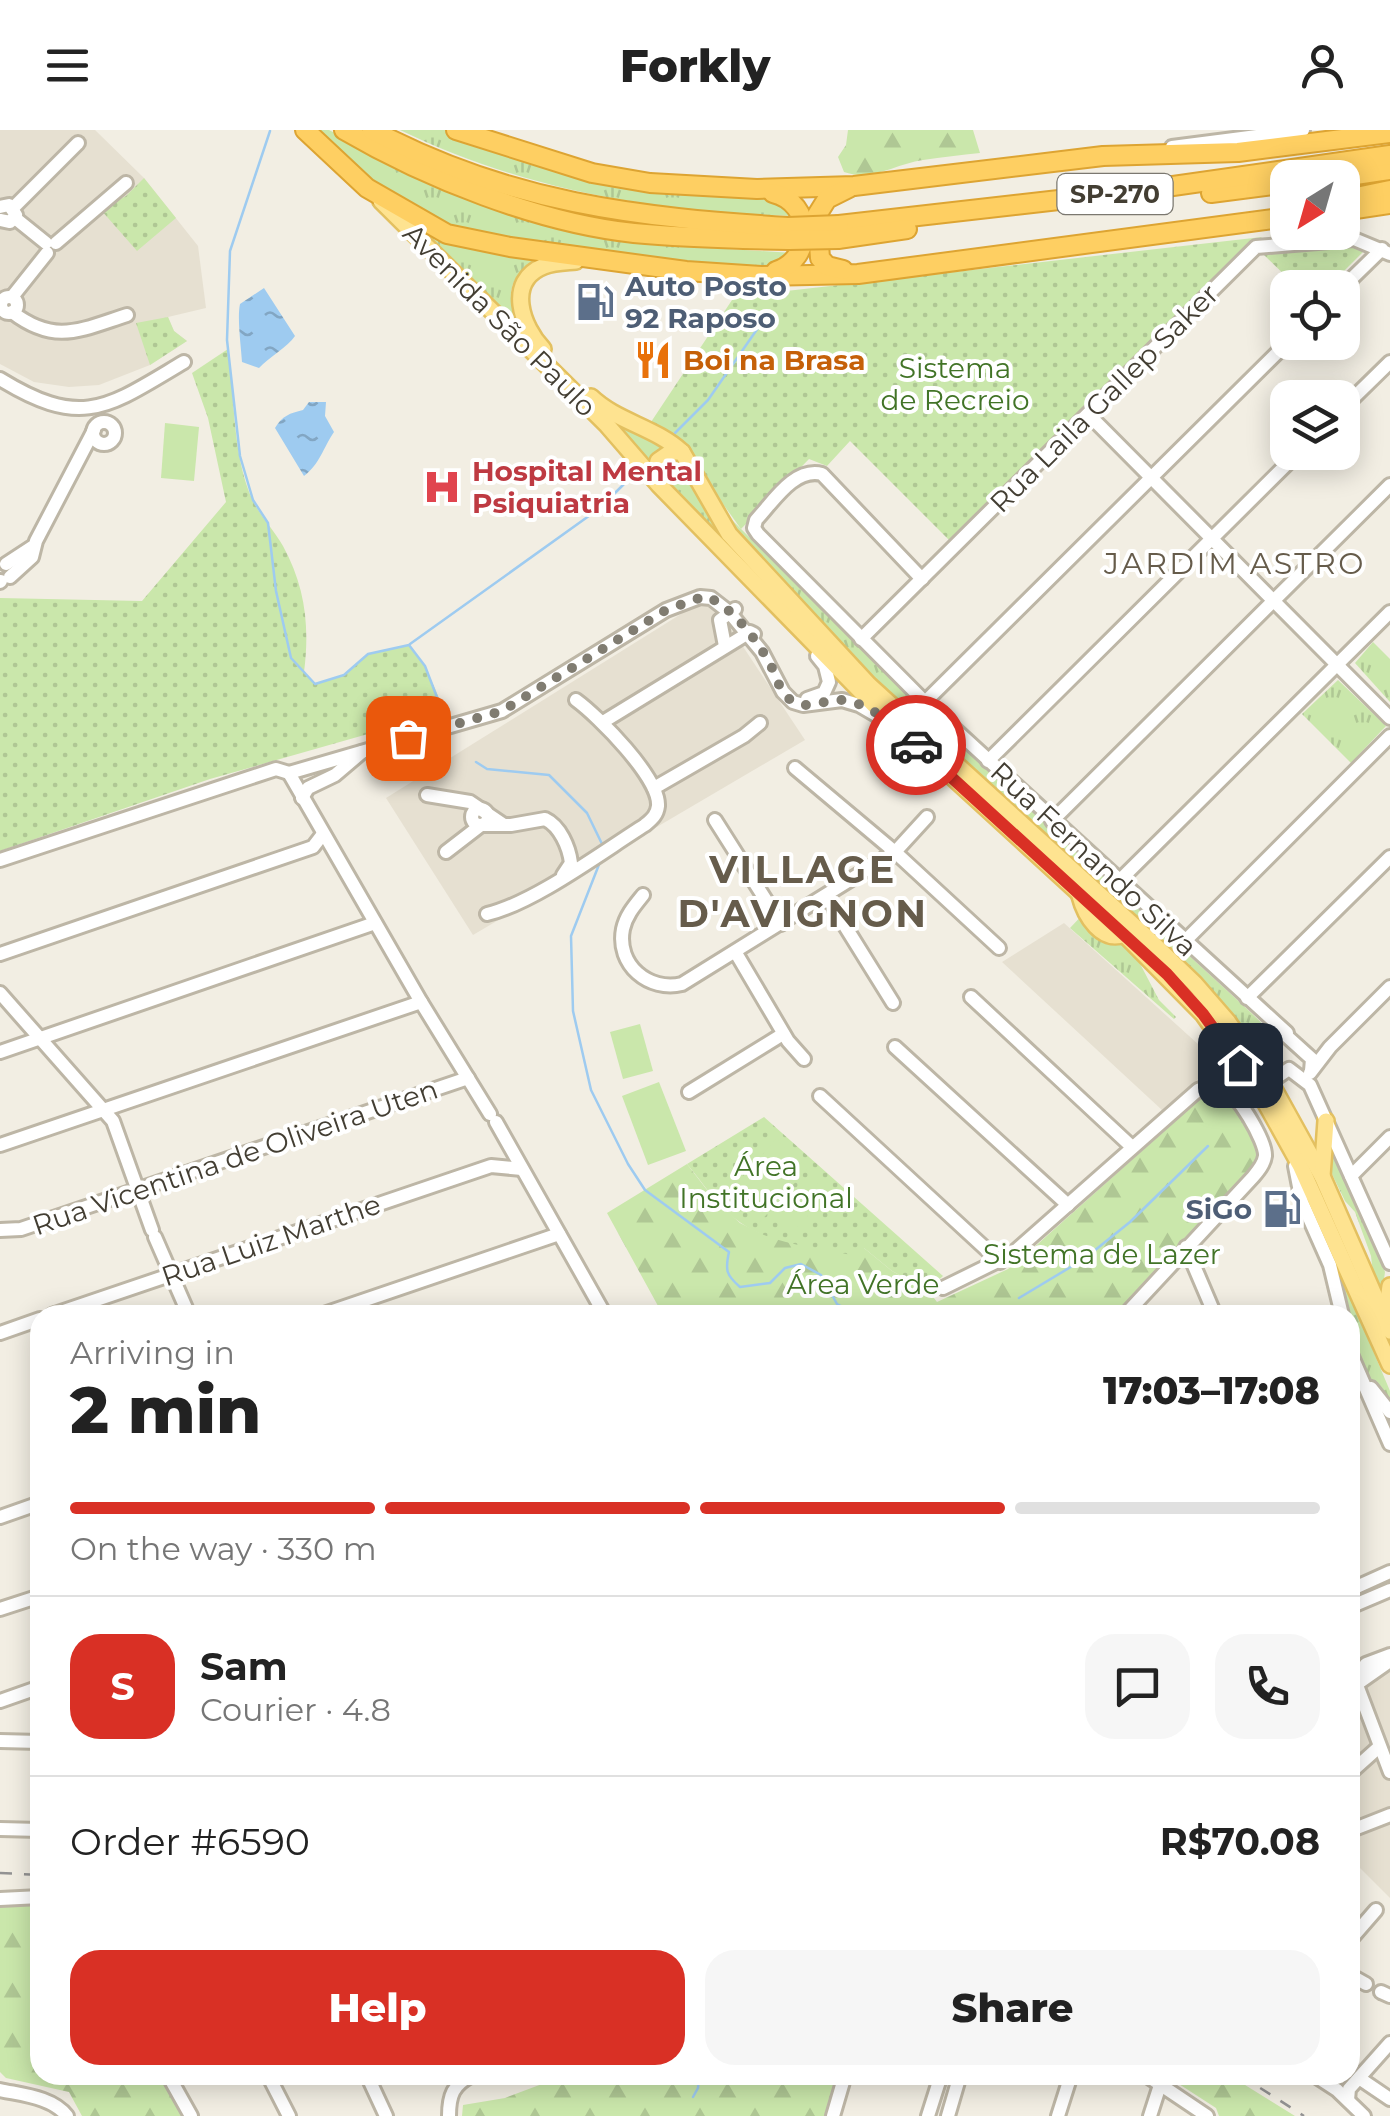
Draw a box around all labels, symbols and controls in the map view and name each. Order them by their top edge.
icon: menu [40,38,95,93]
text: Forkly [620,38,770,93]
icon: person [1295,38,1350,93]
north arrow [1270,160,1360,250]
map controls [1270,160,1360,470]
road number: SP-270 [1058,174,1172,214]
street label: Avenida São Paulo [396,216,604,424]
place label: Auto Posto 92 Raposo [624,269,787,335]
button: locate [1270,270,1360,360]
street label: Rua Laila Gallep Saker [983,277,1225,519]
fuel station icon: Auto Posto 92 Raposo [574,281,616,323]
restaurant icon: Boi na Brasa [632,339,674,381]
place label: Boi na Brasa [683,343,865,377]
park label: Sistema de Recreio [880,351,1030,417]
button: layers [1270,380,1360,470]
place label: Hospital Mental Psiquiatria [472,454,702,520]
hospital icon: Hospital Mental Psiquiatria [421,466,463,508]
district label: JARDIM ASTRO [1103,545,1366,582]
courier [866,695,966,795]
pin [366,696,451,781]
icon: bag [381,711,436,766]
icon: car [889,718,944,773]
street label: Rua Fernando Silva [984,755,1204,963]
district label: VILLAGE D'AVIGNON [677,846,929,937]
pin [1198,1023,1283,1108]
icon: home [1213,1038,1268,1093]
street label: Rua Vicentina de Oliveira Uten [28,1072,442,1242]
park label: Área Institucional [679,1149,853,1215]
street label: Rua Luiz Marthe [157,1187,385,1293]
fuel station icon: SiGo [1261,1188,1303,1230]
place label: SiGo [1186,1192,1252,1226]
park label: Sistema de Lazer [983,1237,1221,1271]
park label: Área Verde [787,1267,939,1301]
text: Arriving in [70,1333,235,1372]
text: 17:03–17:08 [1103,1367,1320,1414]
text: 2 min [70,1370,261,1449]
text: On the way · 330 m [70,1529,377,1568]
button: chat [1085,1634,1190,1739]
button: phone [1215,1634,1320,1739]
text: Sam [200,1643,288,1690]
text: S [110,1663,135,1710]
text: Courier · 4.8 [200,1690,391,1729]
text: Order #6590 [70,1818,310,1865]
text: R$70.08 [1160,1818,1320,1865]
button: Help [70,1950,685,2065]
button: Share [705,1950,1320,2065]

